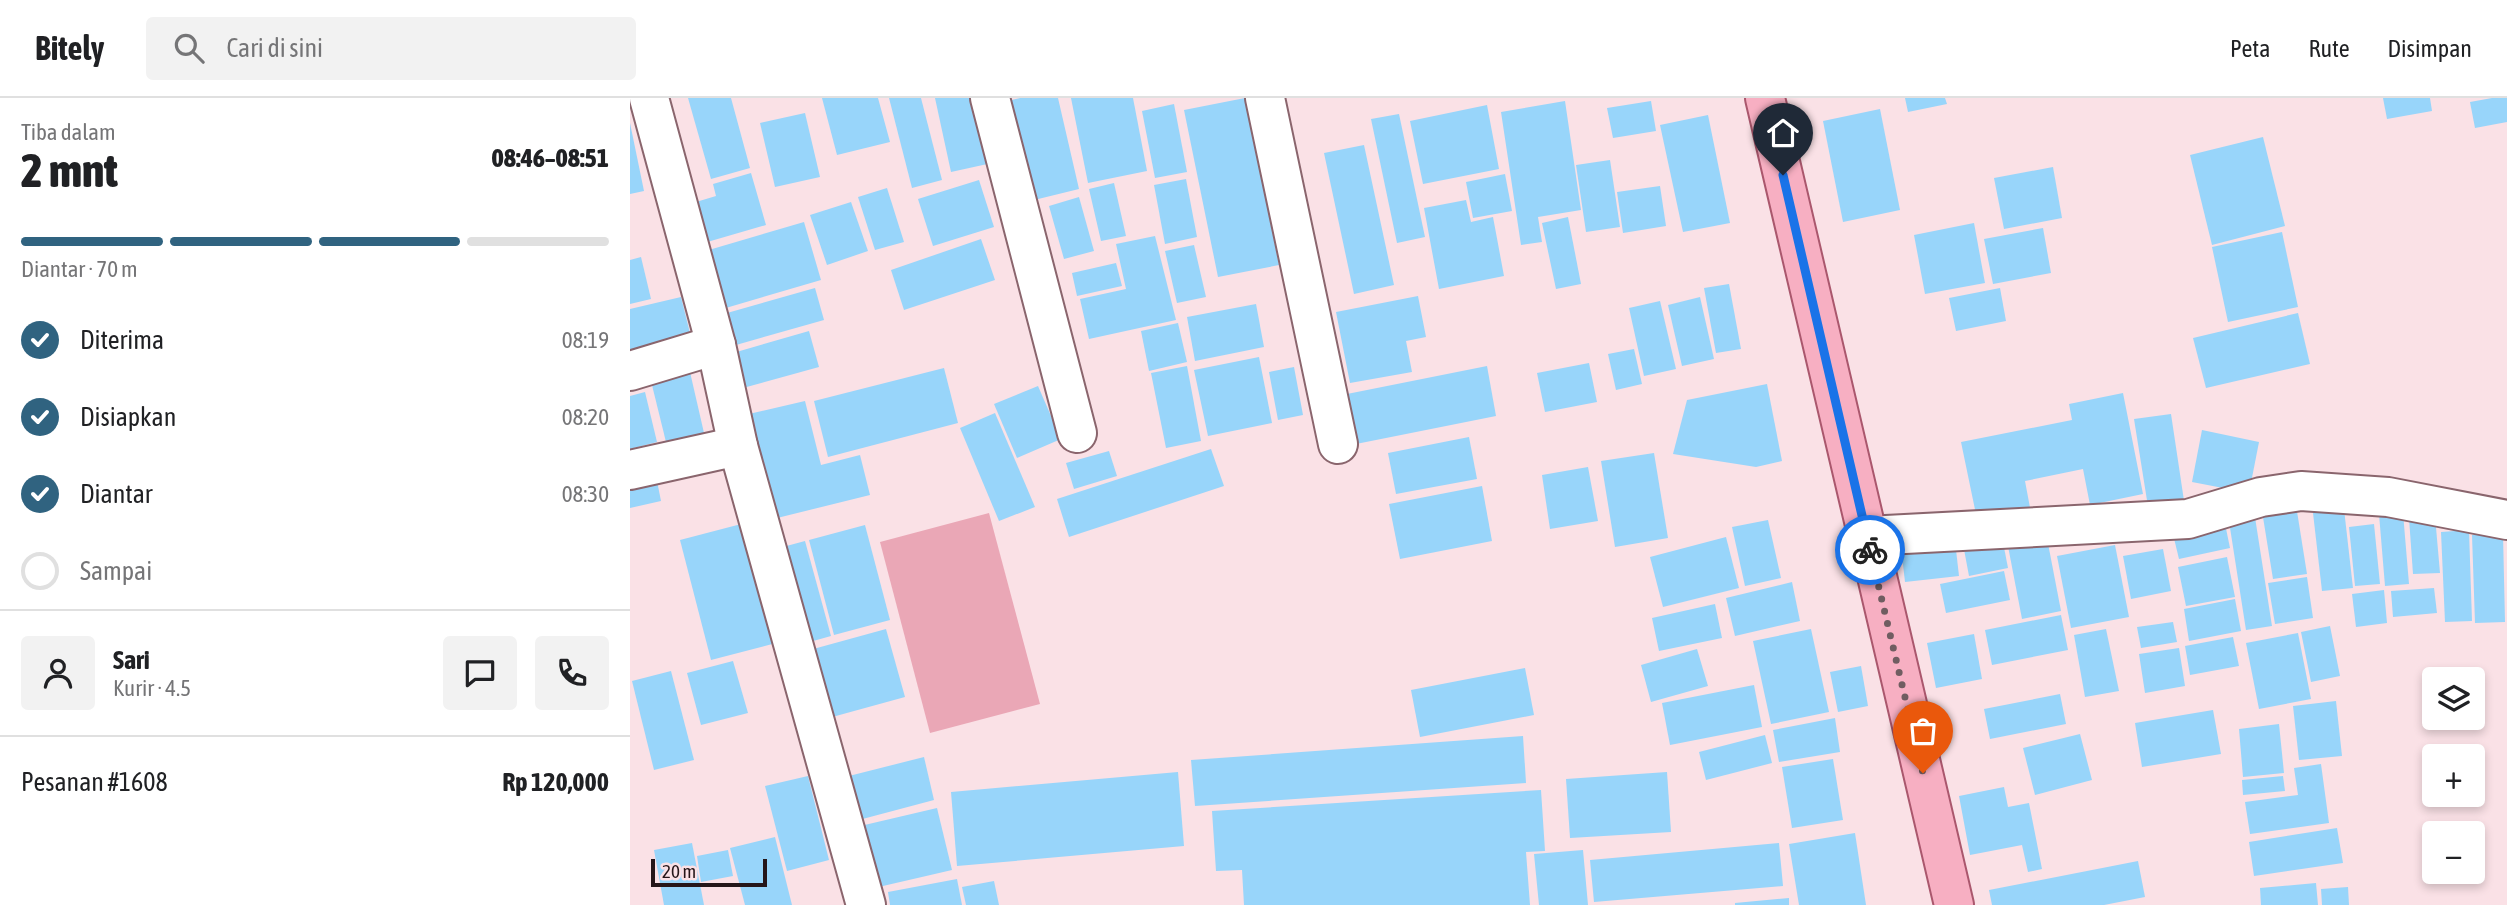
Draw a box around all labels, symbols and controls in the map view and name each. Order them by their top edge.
search box [146,17,636,80]
text: Bitely [35,29,104,67]
icon: search [170,29,208,67]
text: Cari di sini [226,33,323,63]
text: Peta [2230,35,2270,62]
text: Rute [2308,35,2350,62]
text: Disimpan [2388,35,2472,62]
pin [1753,103,1813,175]
icon: home [1764,114,1802,152]
text: Tiba dalam [21,119,116,145]
text: 08:46–08:51 [492,143,609,173]
text: 2 mnt [21,144,118,197]
text: Diantar · 70 m [21,256,138,282]
icon: check [21,321,59,359]
text: Diterima [80,325,164,355]
text: 08:19 [562,327,609,353]
icon: check [21,398,59,436]
text: Disiapkan [80,402,176,432]
text: 08:20 [562,404,609,430]
icon: check [21,475,59,513]
text: Diantar [80,479,153,509]
text: 08:30 [562,481,609,507]
courier [1835,515,1905,585]
icon: bike [1851,531,1889,569]
text: Sampai [80,556,152,586]
button: person [21,636,95,710]
button: chat [443,636,517,710]
button: phone [535,636,609,710]
text: Sari [113,645,150,675]
map controls [2422,667,2485,884]
button: layers [2422,667,2485,730]
text: Kurir · 4.5 [113,675,191,701]
pin [1893,701,1953,773]
icon: bag [1904,712,1942,750]
button: + [2422,744,2485,807]
text: Pesanan #1608 [21,767,168,797]
text: Rp 120,000 [502,767,609,797]
button: − [2422,821,2485,884]
scale bar [651,856,766,888]
text: 20 m [662,860,696,882]

